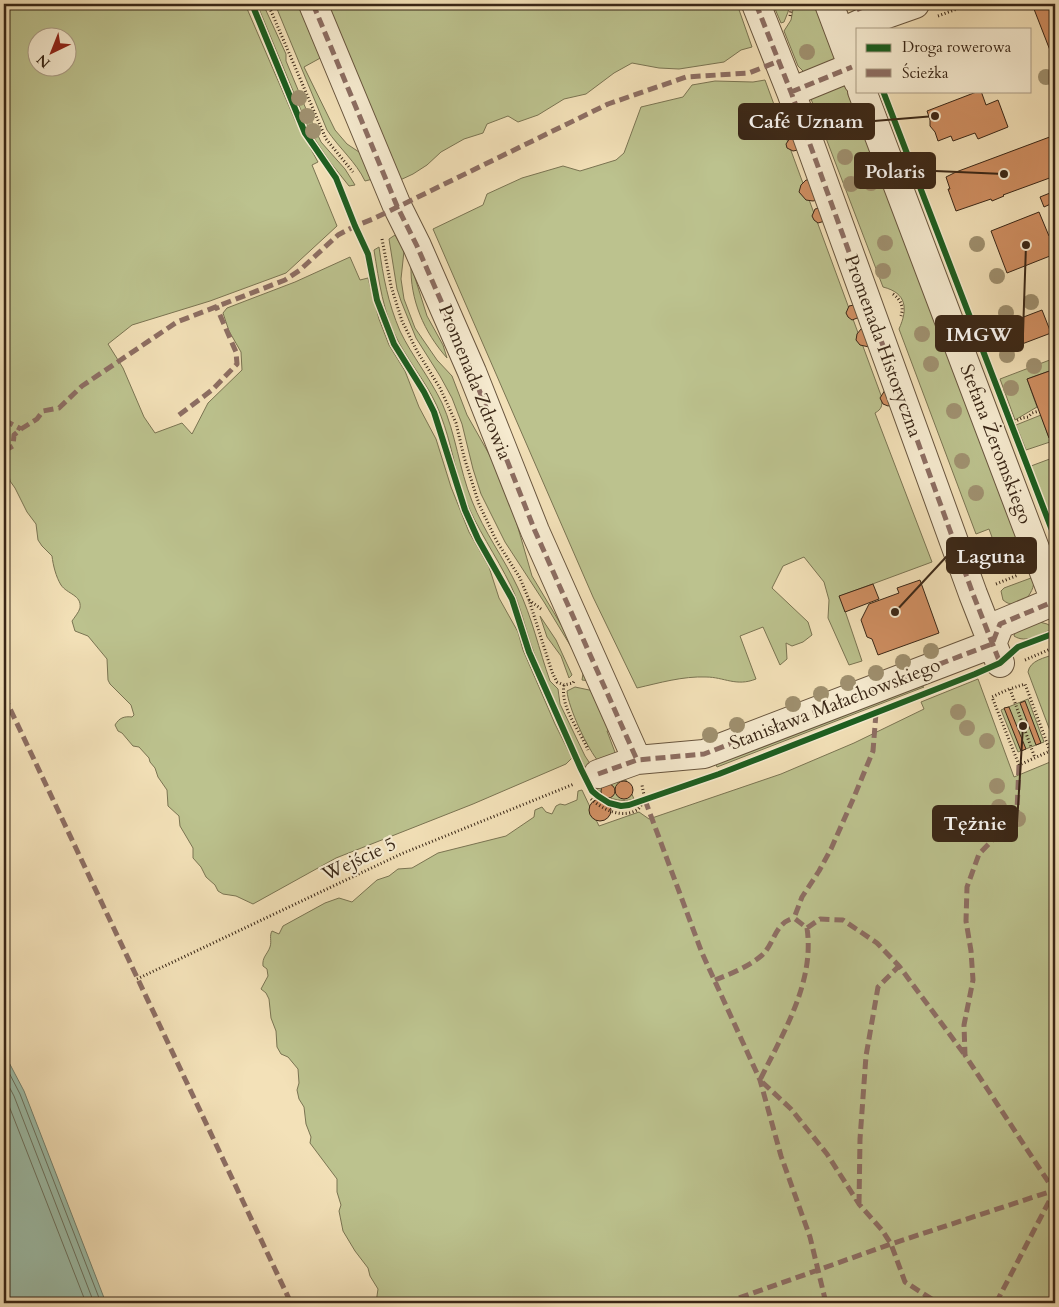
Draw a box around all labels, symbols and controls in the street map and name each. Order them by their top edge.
north arrow [28,28,78,78]
legend [856,28,1032,92]
text: Droga rowerowa [902,37,1012,57]
text: N [33,50,54,72]
text: Ścieżka [902,63,949,83]
callout: Café Uznam [739,104,874,139]
text: Café Uznam [749,108,864,135]
callout: Polaris [855,153,935,188]
text: Polaris [865,158,925,185]
street label: Promenada Historyczna [838,251,928,441]
street label: Promenada Zdrowia [432,301,518,463]
callout: IMGW [936,316,1023,351]
text: IMGW [946,321,1012,348]
street label: Stefana Żeromskiego [954,360,1038,528]
callout: Laguna [947,538,1036,573]
text: Laguna [956,543,1026,570]
street label: Stanisława Małachowskiego [726,652,944,756]
callout: Tężnie [933,806,1017,841]
text: Tężnie [943,810,1007,837]
street label: Wejście 5 [317,831,400,888]

